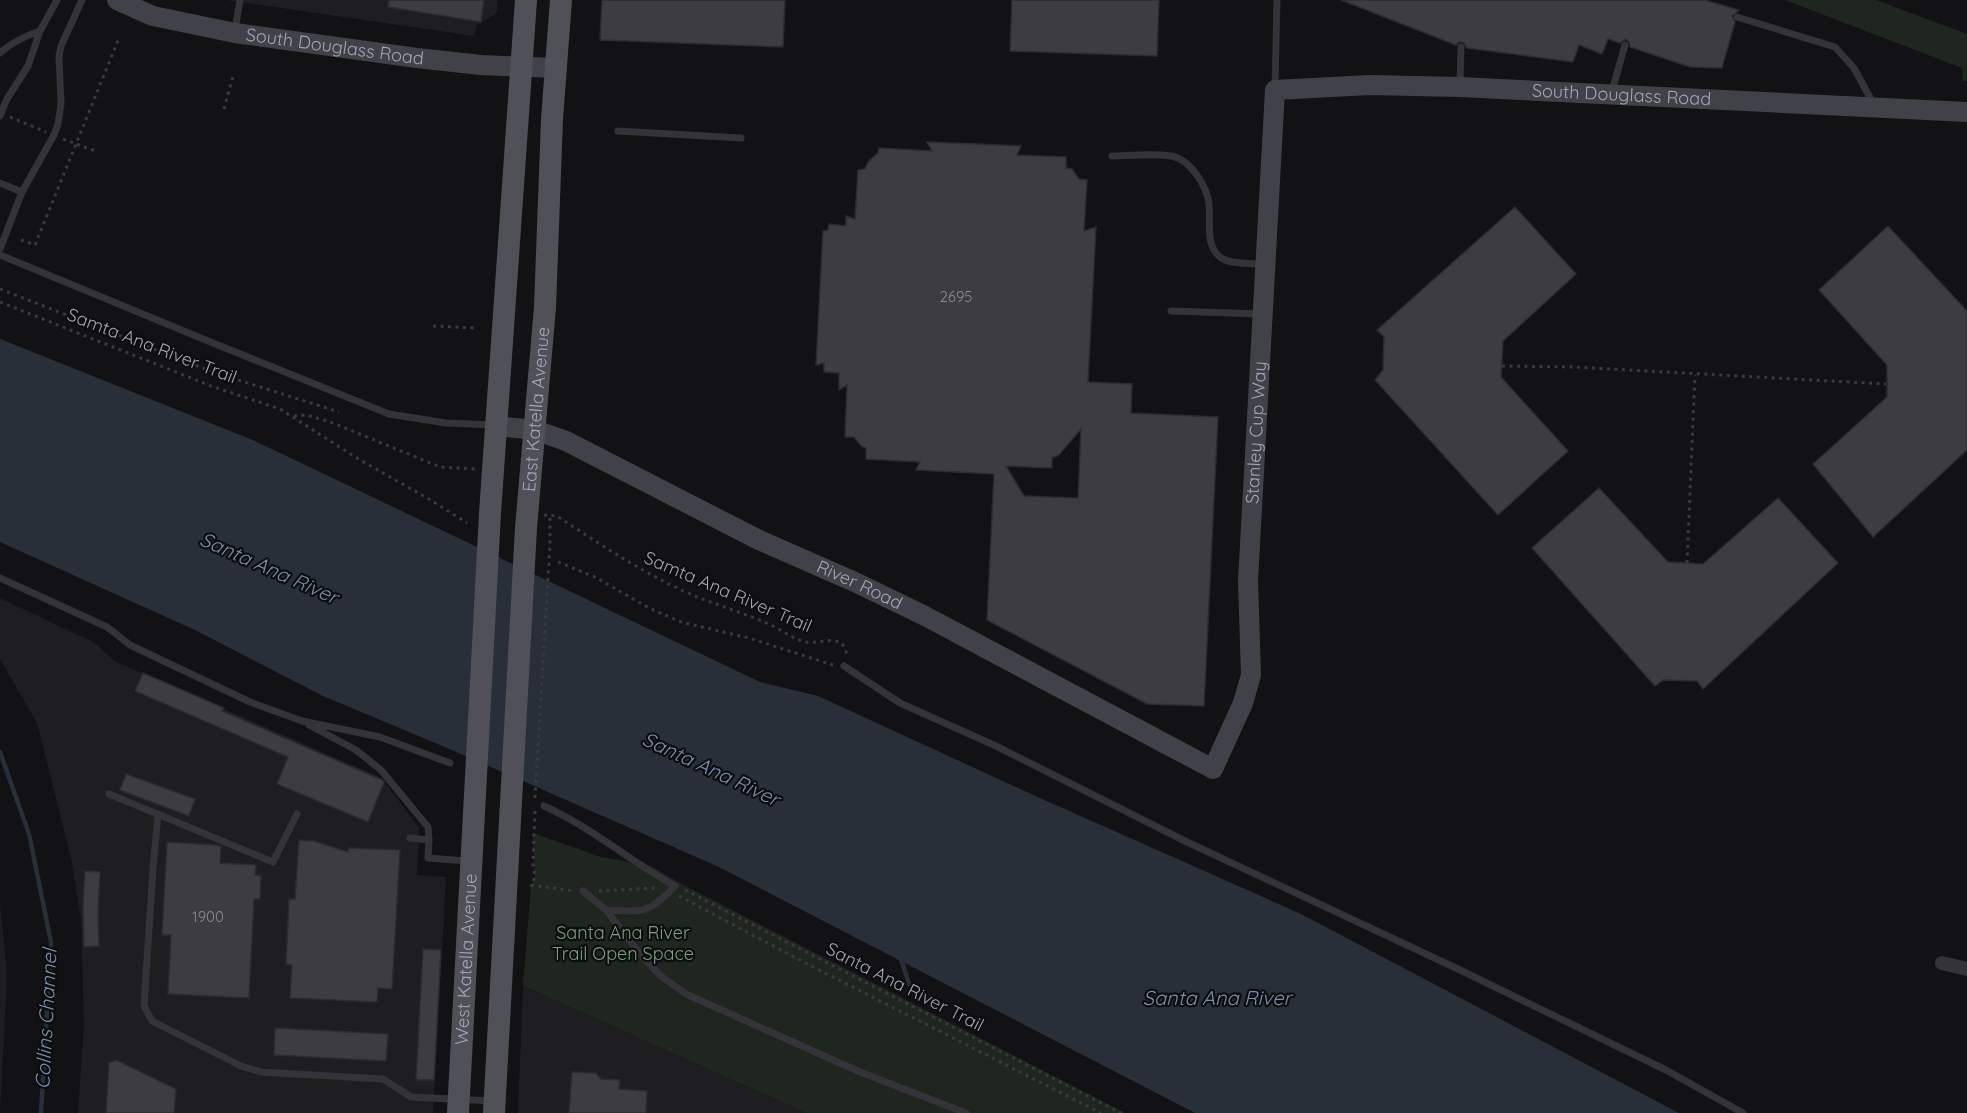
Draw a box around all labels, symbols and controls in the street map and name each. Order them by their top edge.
street label: South Douglass Road [245,23,425,70]
street label: South Douglass Road [1531,79,1712,110]
house number: 2695 [940,287,972,306]
street label: Samta Ana River Trail [64,303,240,389]
street label: East Katella Avenue [517,326,554,493]
street label: Stanley Cup Way [1240,361,1271,505]
water label: Santa Ana River [196,526,344,610]
street label: Samta Ana River Trail [641,546,816,637]
street label: River Road [813,555,906,614]
water label: Santa Ana River [639,726,786,812]
street label: West Katella Avenue [450,873,482,1046]
house number: 1900 [192,907,224,926]
park label: Santa Ana River Trail Open Space [552,921,694,965]
street label: Santa Ana River Trail [822,937,988,1036]
water label: Collins Channel [29,946,62,1090]
water label: Santa Ana River [1143,985,1294,1010]

